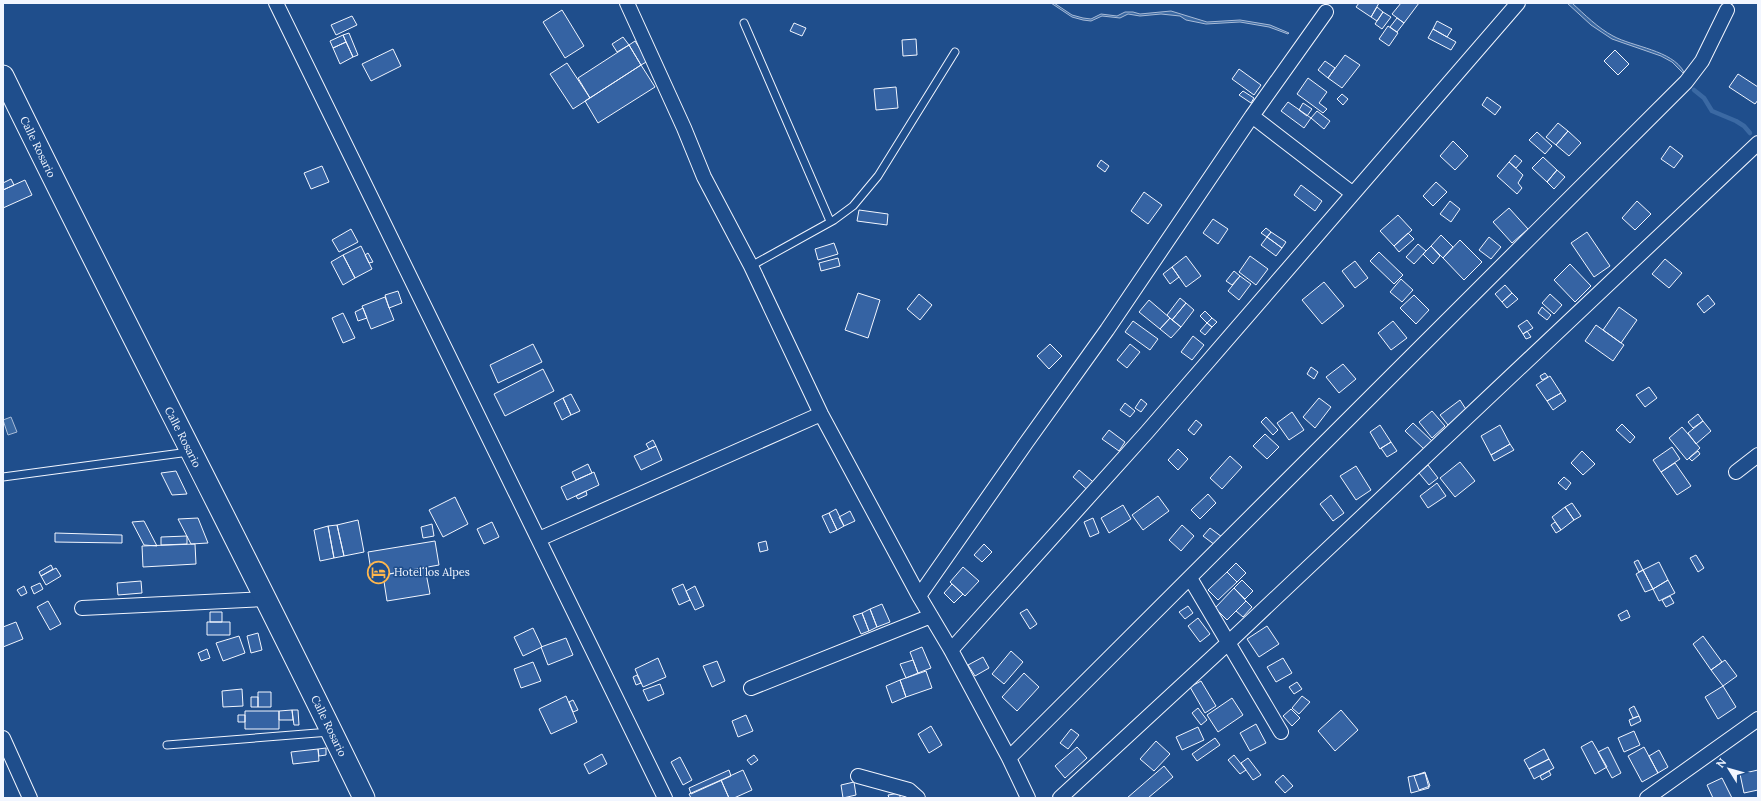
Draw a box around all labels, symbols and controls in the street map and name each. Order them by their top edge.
street label: Calle Rosario [17,114,59,180]
street label: Calle Rosario [162,404,204,470]
hotel icon: Hotel los Alpes [365,559,391,585]
place label: Hotel los Alpes [394,565,470,579]
street label: Calle Rosario [308,693,350,759]
north arrow [1709,749,1749,789]
text: N [1713,755,1729,771]

